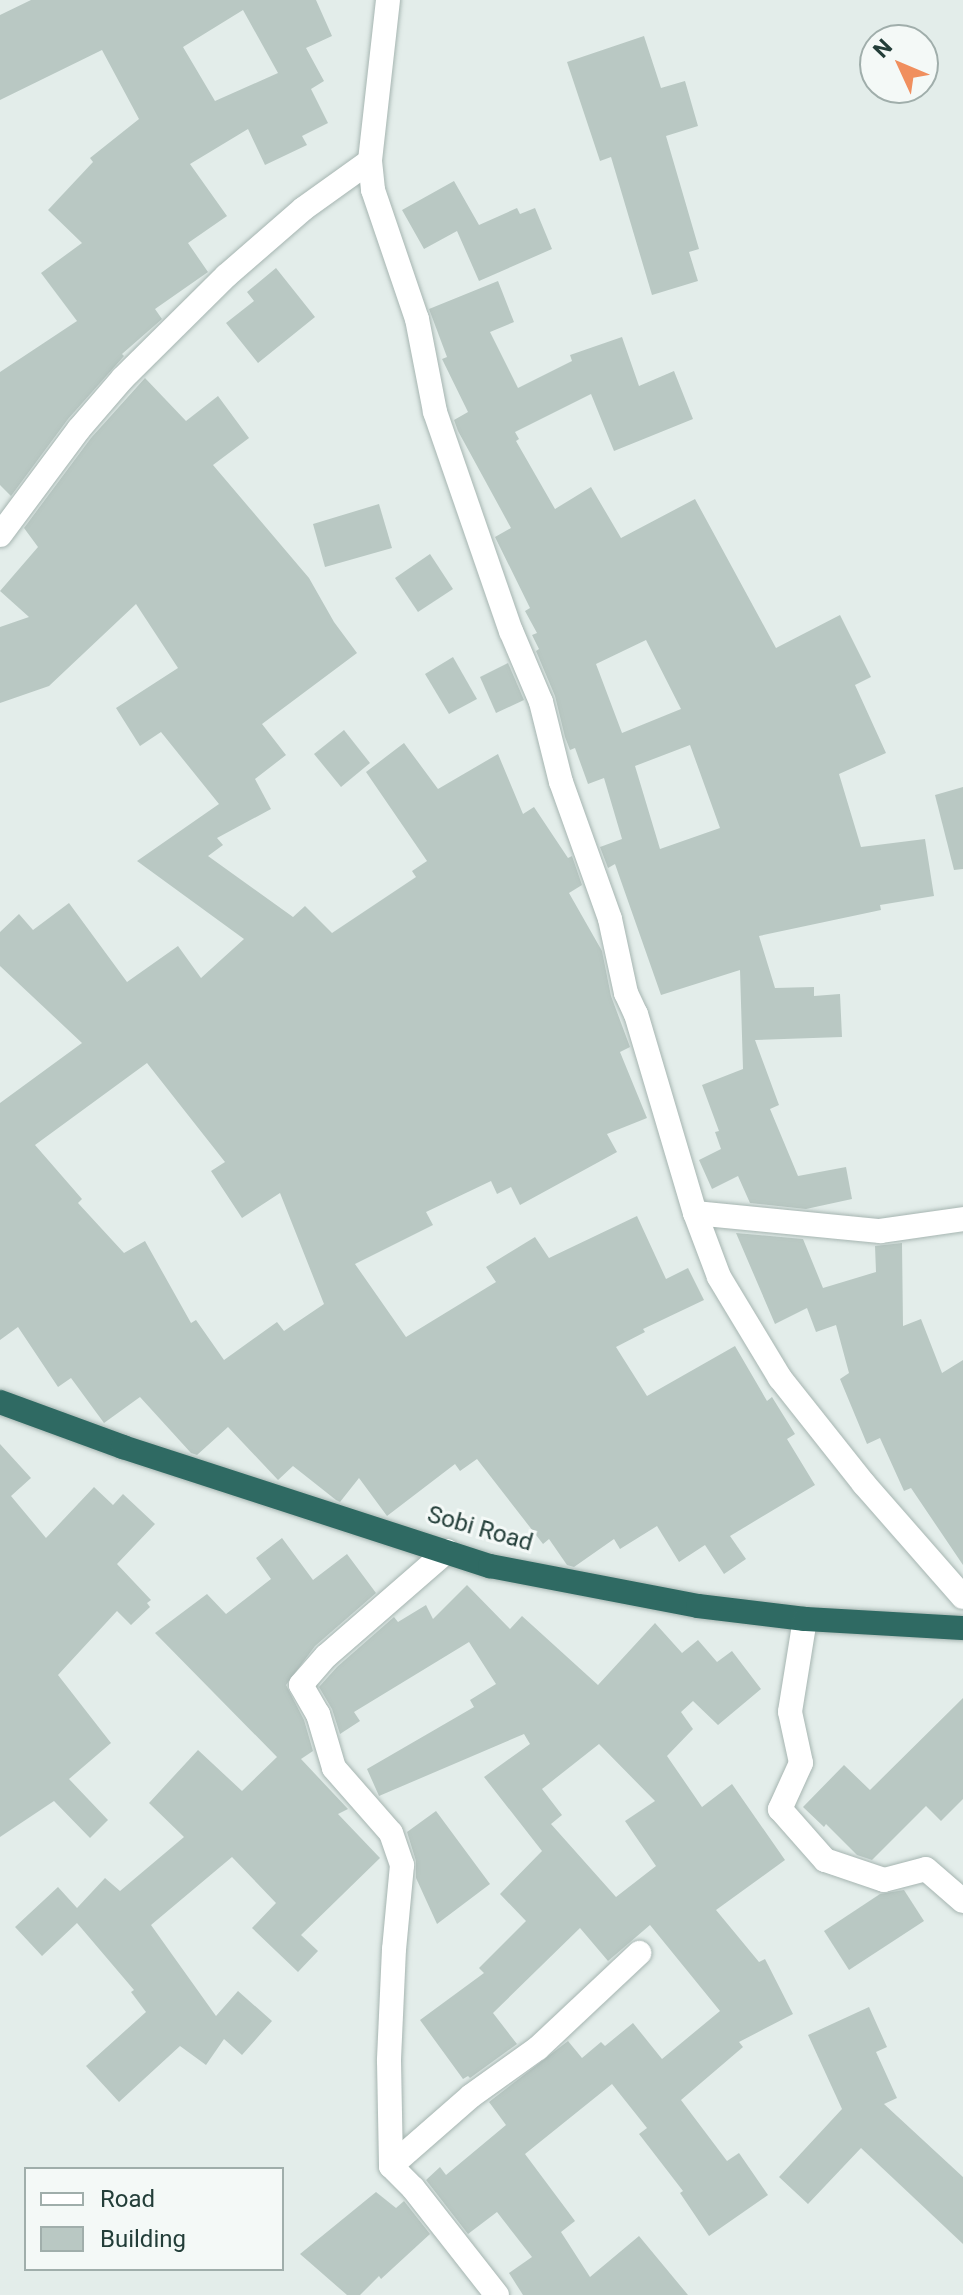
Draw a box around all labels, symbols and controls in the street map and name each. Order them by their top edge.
north arrow [859,24,939,104]
text: N [868,34,897,63]
street label: Sobi Road [424,1500,536,1558]
legend [24,2167,284,2271]
text: Road [100,2185,155,2213]
text: Building [100,2225,186,2253]

